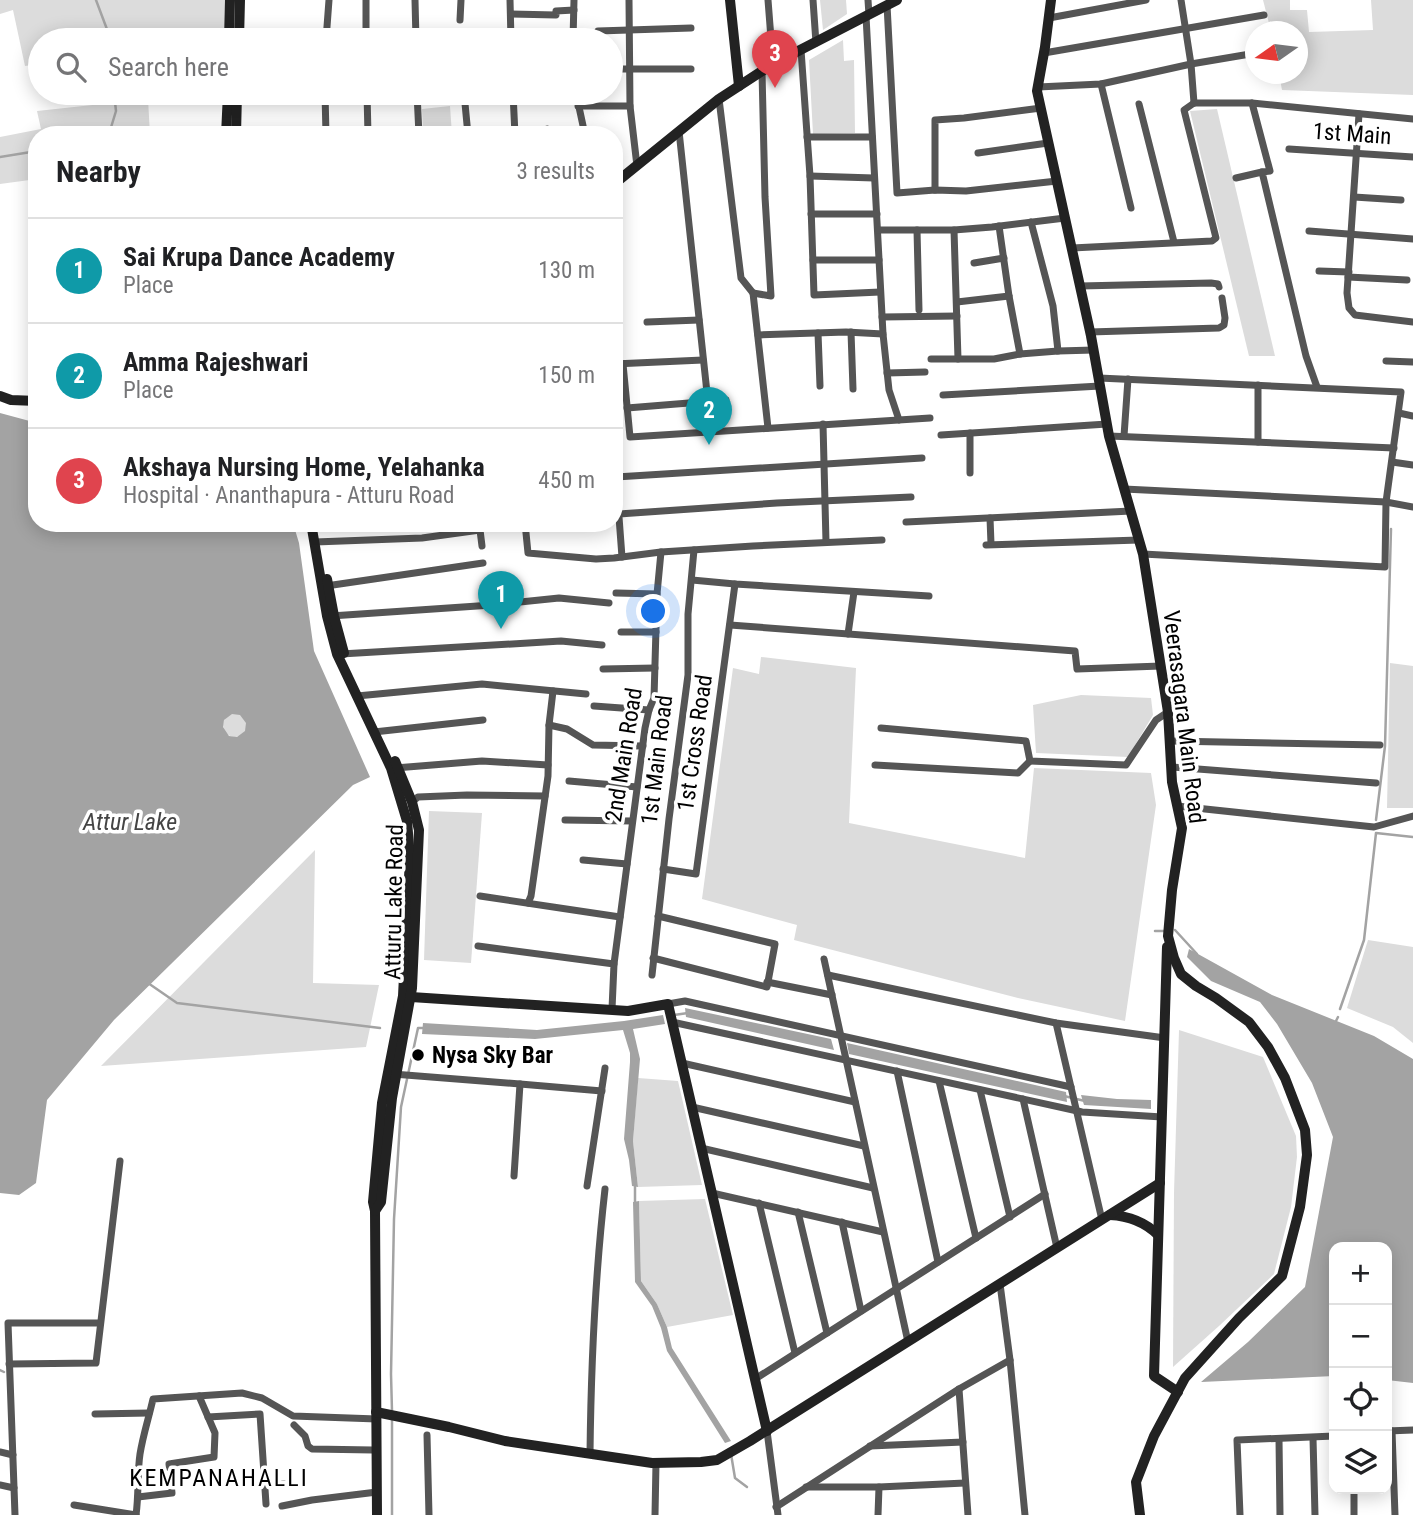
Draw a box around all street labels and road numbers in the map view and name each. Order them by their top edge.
street label: 1st Main [1312,118,1392,150]
street label: Veerasagara Main Road [1158,609,1210,825]
street label: 1st Cross Road [672,673,718,813]
street label: 2nd Main Road [600,686,648,824]
street label: 1st Main Road [636,694,678,826]
street label: Atturu Lake Road [379,824,409,980]

